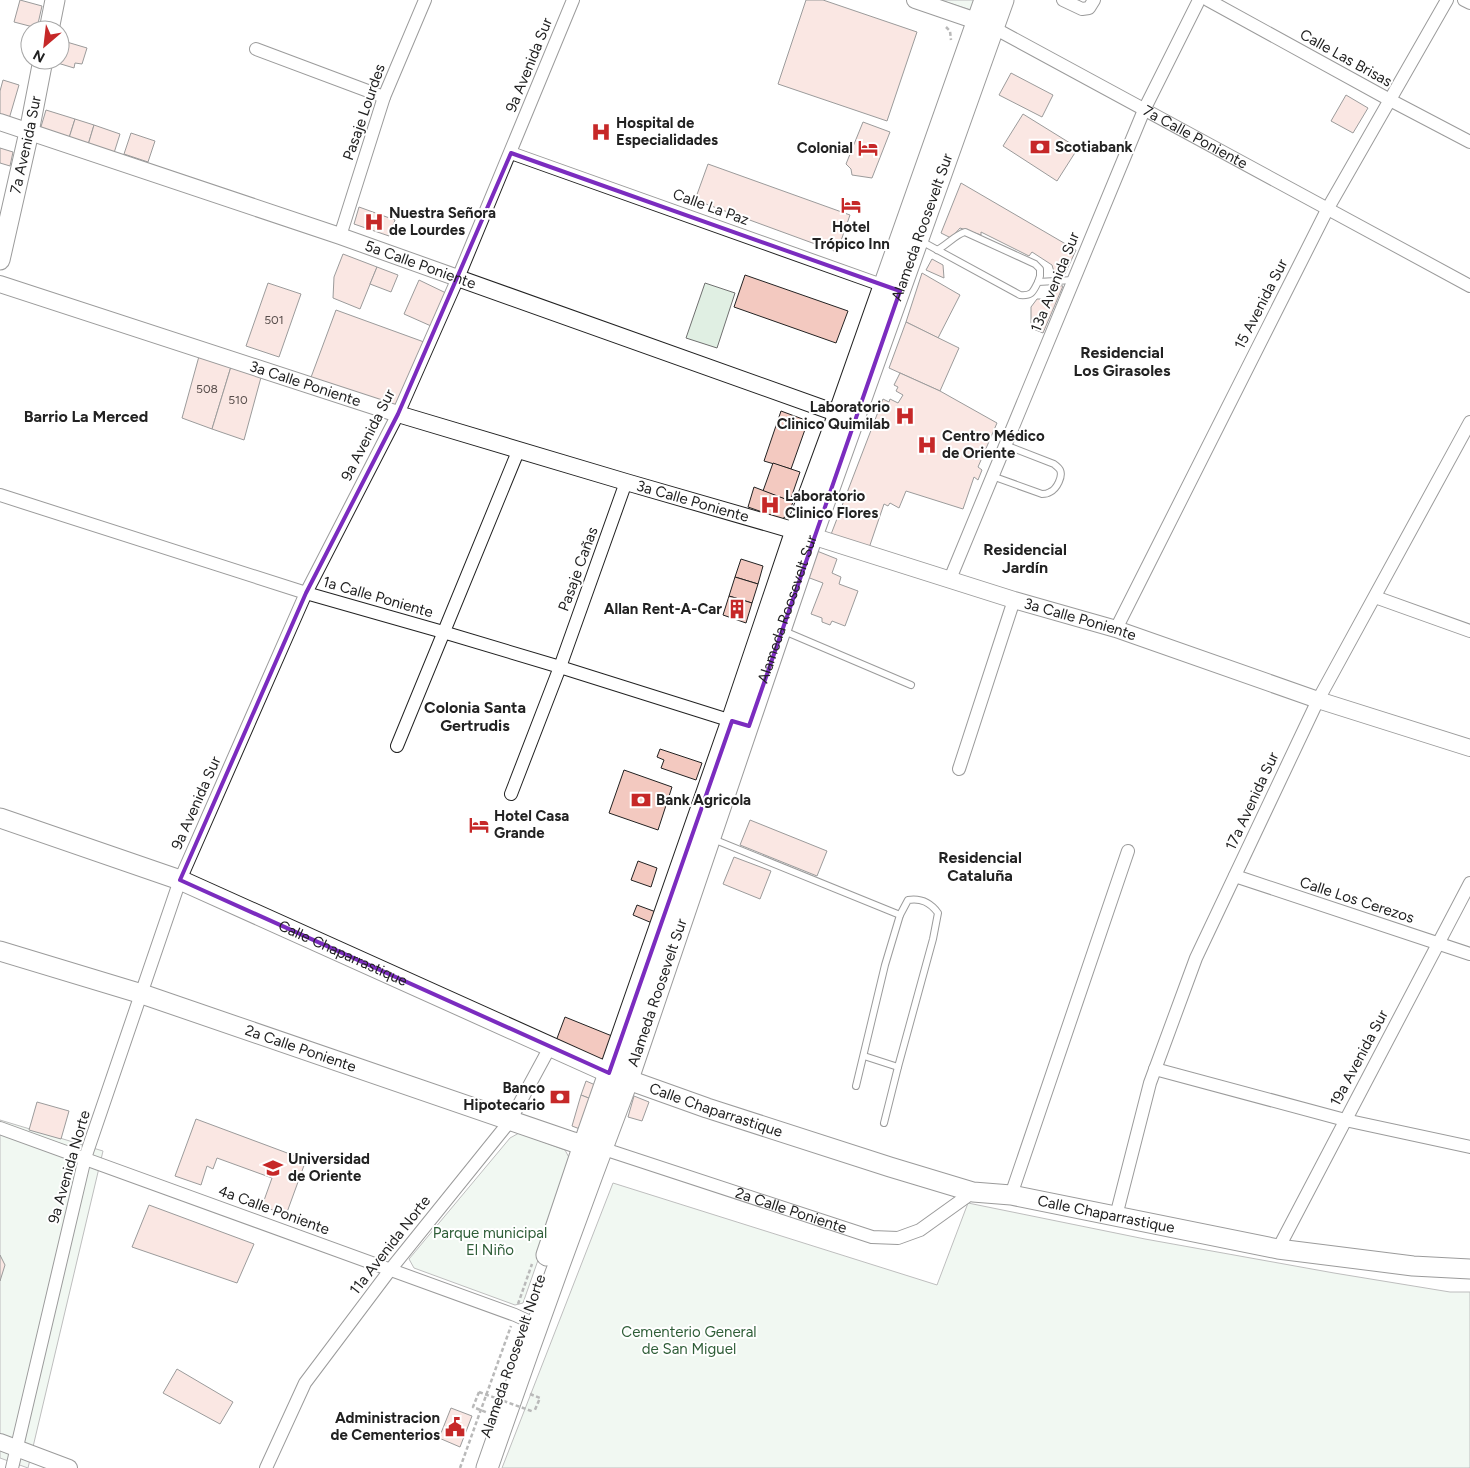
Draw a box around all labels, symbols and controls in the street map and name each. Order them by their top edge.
street label: 9a Avenida Sur [502,15,556,115]
north arrow [20,20,70,70]
street label: Calle Las Brisas [1297,25,1395,91]
text: N [30,46,48,66]
street label: Pasaje Lourdes [339,61,389,163]
street label: 7a Avenida Sur [6,94,45,196]
street label: 7a Calle Poniente [1140,102,1251,173]
place label: Hospital de Especialidades [616,114,718,149]
hospital icon: Hospital de Especialidades [590,121,612,143]
bank icon: Scotiabank [1029,136,1051,158]
hotel icon: Colonial [857,137,879,159]
place label: Scotiabank [1055,138,1133,156]
place label: Colonial [797,139,853,157]
street label: Alameda Roosevelt Sur [888,151,957,303]
street label: Calle La Paz [670,185,752,229]
hotel icon: Hotel Trópico Inn [840,194,862,216]
place label: Nuestra Señora de Lourdes [389,204,496,239]
hospital icon: Nuestra Señora de Lourdes [363,211,385,233]
place label: Hotel Trópico Inn [812,218,890,253]
street label: 13a Avenida Sur [1027,229,1083,335]
street label: 5a Calle Poniente [363,237,478,293]
street label: 15 Avenida Sur [1231,256,1291,352]
house number: 501 [264,313,284,327]
district label: Residencial Los Girasoles [1074,343,1171,380]
street label: 3a Calle Poniente [247,357,363,410]
house number: 508 [196,382,218,396]
street label: 9a Avenida Sur [337,386,399,484]
house number: 510 [228,393,248,407]
place label: Laboratorio Clinico Quimilab [777,398,890,433]
hospital icon: Laboratorio Clinico Quimilab [894,405,916,427]
district label: Barrio La Merced [24,407,148,426]
place label: Centro Médico de Oriente [942,427,1045,462]
hospital icon: Centro Médico de Oriente [916,434,938,456]
street label: 3a Calle Poniente [634,476,751,526]
place label: Laboratorio Clinico Flores [785,487,878,522]
hospital icon: Laboratorio Clinico Flores [759,494,781,516]
street label: Pasaje Cañas [554,524,602,614]
street label: Alameda Roosevelt Sur [754,533,821,685]
district label: Residencial Jardín [983,540,1067,577]
street label: 1a Calle Poniente [321,573,435,621]
street label: 3a Calle Poniente [1022,594,1139,644]
building icon: Allan Rent-A-Car [726,598,748,620]
place label: Allan Rent-A-Car [604,600,722,618]
district label: Colonia Santa Gertrudis [424,698,526,735]
street label: 17a Avenida Sur [1221,749,1283,853]
street label: 9a Avenida Sur [167,754,225,852]
bank icon: Bank Agricola [630,789,652,811]
place label: Bank Agricola [656,791,751,809]
place label: Hotel Casa Grande [494,807,569,842]
hotel icon: Hotel Casa Grande [468,814,490,836]
district label: Residencial Cataluña [938,848,1022,885]
street label: Calle Los Cerezos [1297,873,1417,927]
street label: Calle Chaparrastique [276,916,410,990]
street label: Alameda Roosevelt Sur [624,916,691,1069]
street label: 19a Avenida Sur [1326,1007,1392,1109]
street label: 2a Calle Poniente [243,1021,358,1076]
place label: Banco Hipotecario [463,1079,545,1114]
street label: Calle Chaparrastique [647,1079,785,1141]
bank icon: Banco Hipotecario [549,1086,571,1108]
street label: 9a Avenida Norte [44,1108,94,1226]
place label: Universidad de Oriente [288,1150,370,1185]
school or university icon: Universidad de Oriente [262,1157,284,1179]
street label: 4a Calle Poniente [216,1182,332,1238]
street label: 2a Calle Poniente [733,1184,849,1237]
street label: 11a Avenida Norte [346,1192,434,1298]
street label: Calle Chaparrastique [1036,1192,1176,1237]
park label: Parque municipal El Niño [433,1224,547,1259]
street label: Alameda Roosevelt Norte [477,1272,549,1440]
park label: Cementerio General de San Miguel [621,1323,757,1358]
place label: Administracion de Cementerios [331,1409,440,1444]
public building icon: Administracion de Cementerios [444,1416,466,1438]

